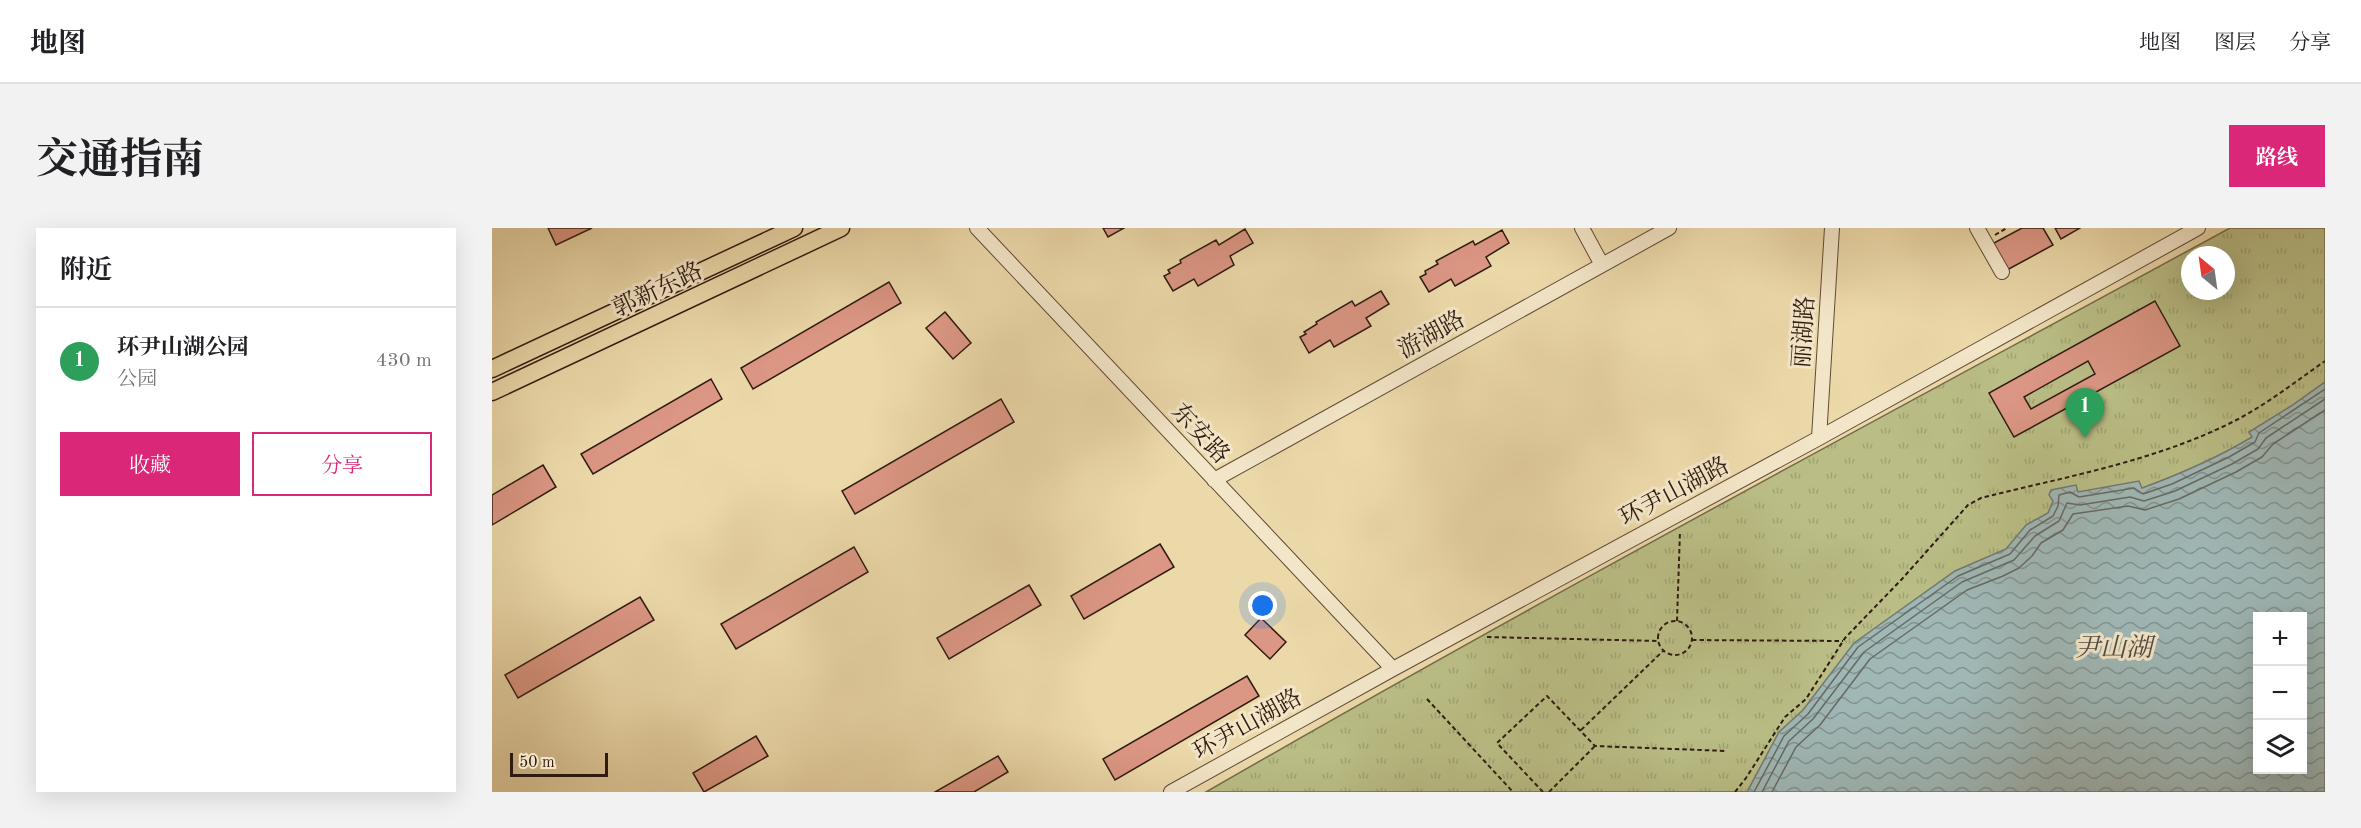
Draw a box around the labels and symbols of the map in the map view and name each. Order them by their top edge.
north arrow [2181,246,2235,300]
street label: 郭新东路 [608,257,706,322]
street label: 丽湖路 [1788,295,1819,369]
street label: 游湖路 [1393,305,1469,364]
pin: 1 [2066,388,2104,438]
street label: 东安路 [1166,398,1235,469]
street label: 环尹山湖路 [1615,451,1734,532]
your location [1248,591,1277,620]
water label: 尹山湖 [2074,634,2156,662]
street label: 环尹山湖路 [1188,684,1306,765]
scale bar [510,750,608,778]

